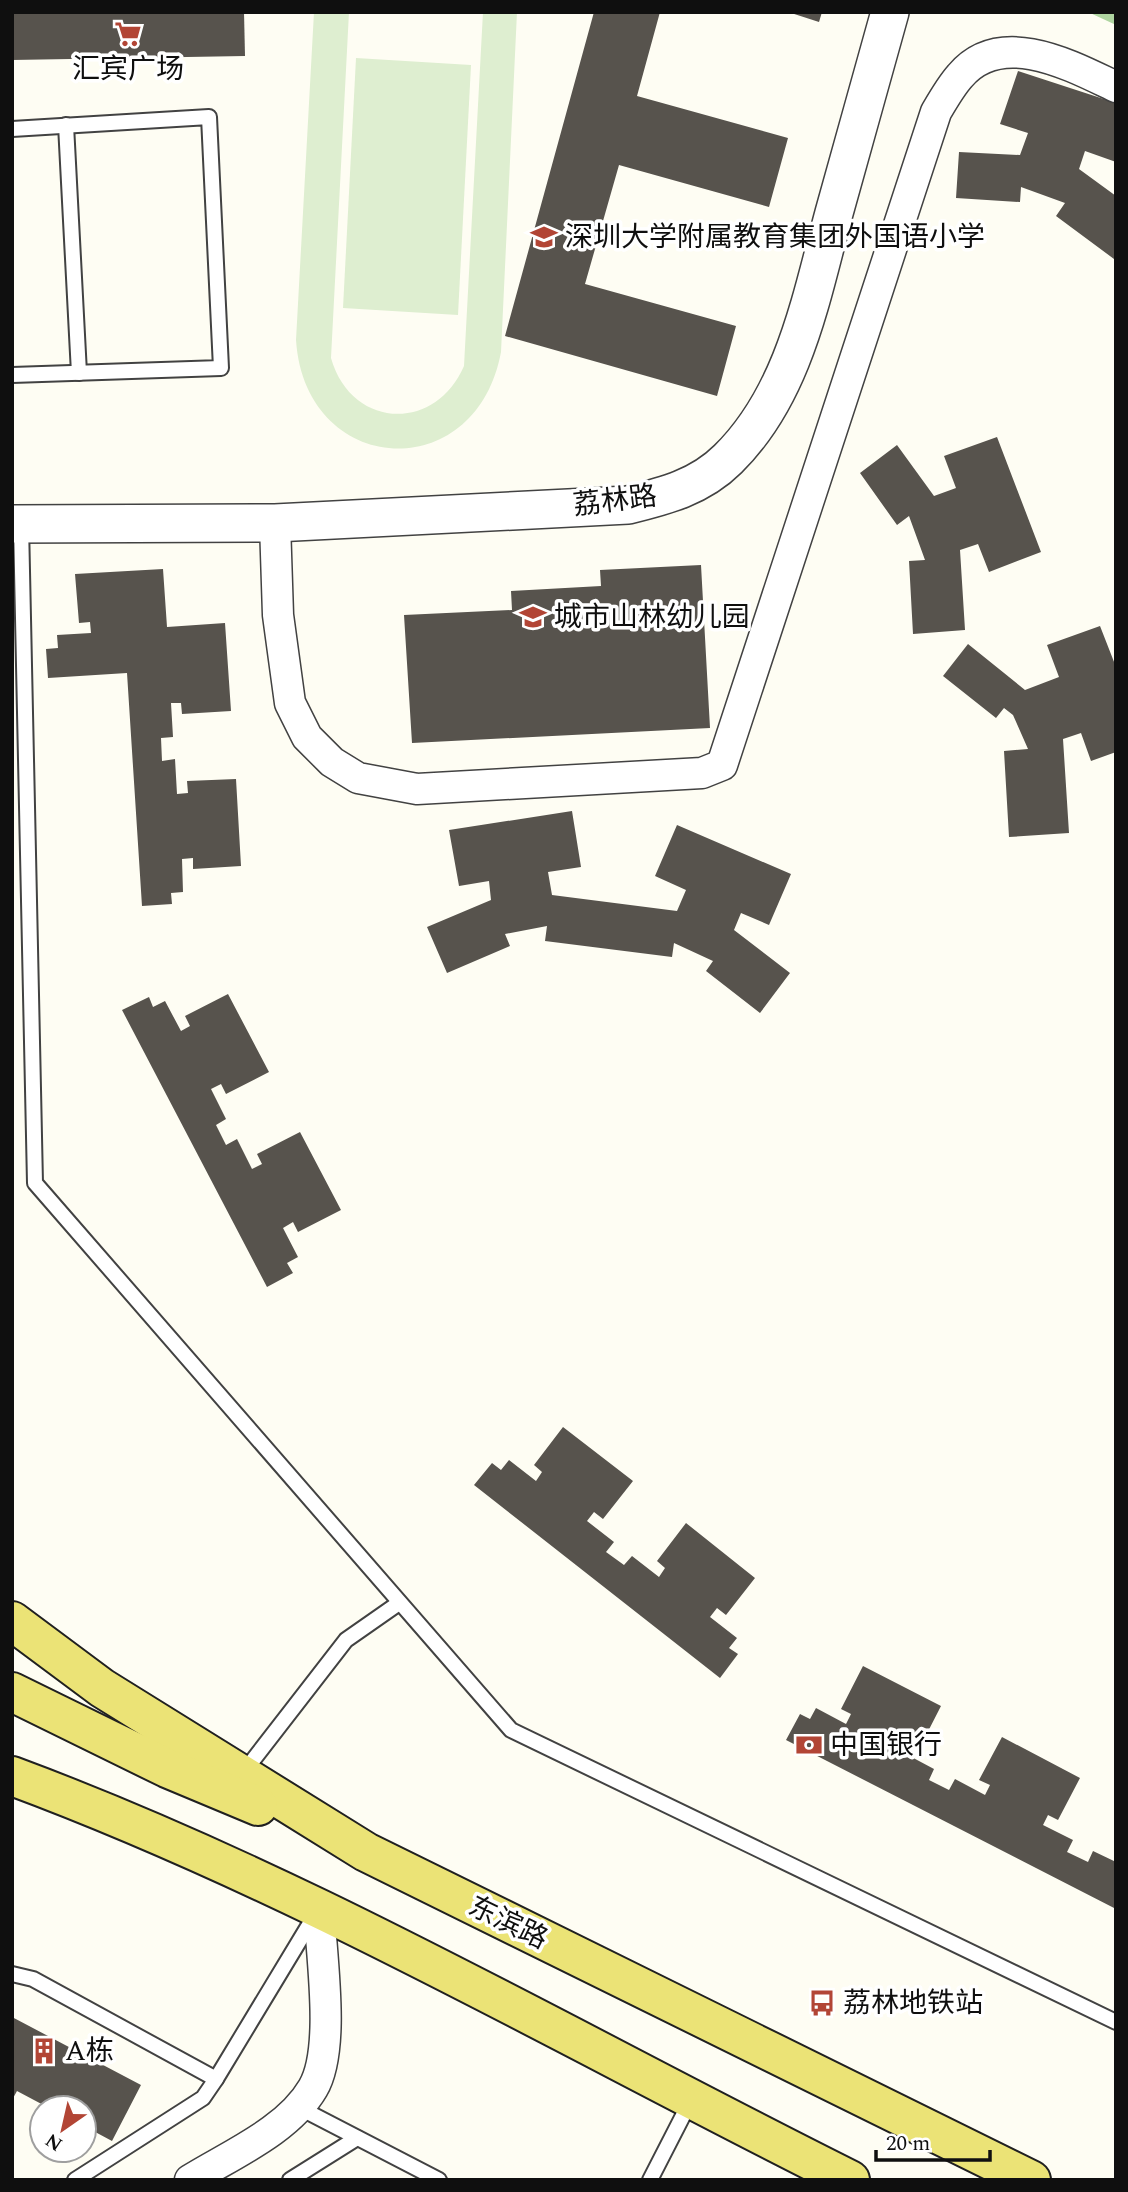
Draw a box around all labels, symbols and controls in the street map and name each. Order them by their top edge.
supermarket icon: 汇宾广场 [113,19,143,49]
place label: 汇宾广场 [72,48,184,91]
place label: 深圳大学附属教育集团外国语小学 [565,216,985,259]
school or university icon: 深圳大学附属教育集团外国语小学 [529,222,559,252]
street label: 荔林路 [571,475,659,527]
place label: 城市山林幼儿园 [554,596,750,639]
school or university icon: 城市山林幼儿园 [518,602,548,632]
place label: 中国银行 [830,1724,942,1767]
bank icon: 中国银行 [794,1730,824,1760]
street label: 东滨路 [461,1885,555,1961]
place label: 荔林地铁站 [843,1982,983,2025]
bus stop icon: 荔林地铁站 [807,1988,837,2018]
place label: A栋 [65,2030,114,2073]
building icon: A栋 [29,2036,59,2066]
north arrow [28,2094,98,2164]
scale bar [876,2118,990,2162]
text: N [40,2125,69,2158]
text: 20 m [886,2128,930,2160]

